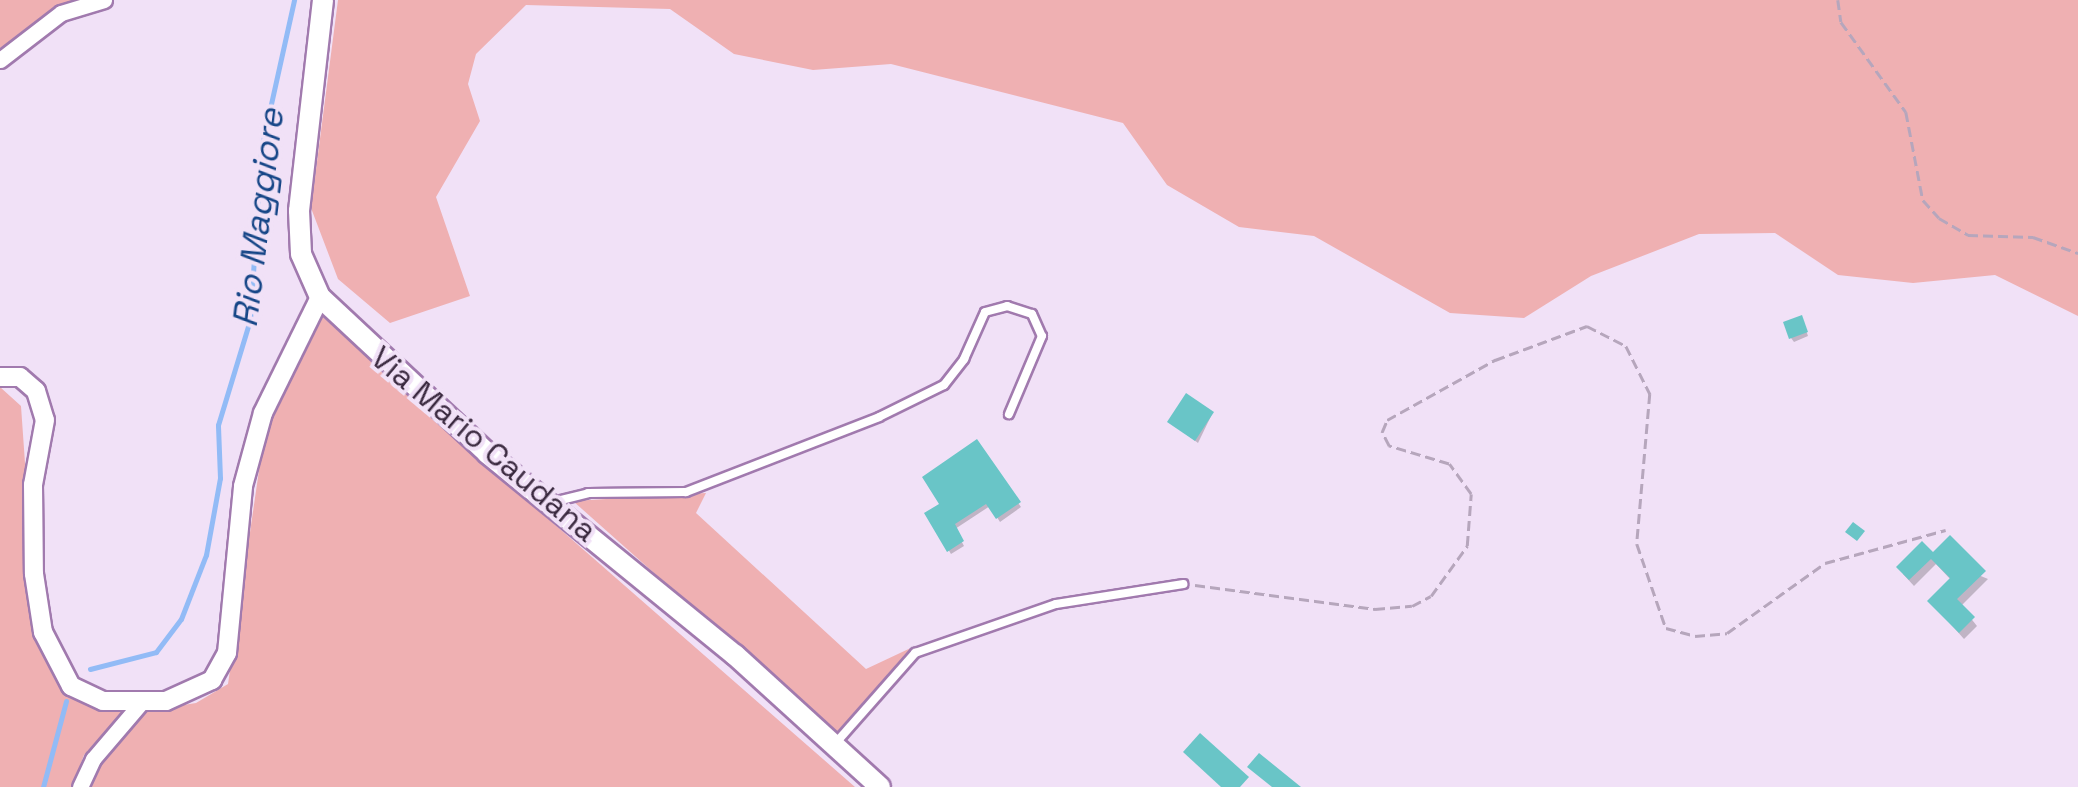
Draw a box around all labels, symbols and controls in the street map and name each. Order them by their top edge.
water label: Rio Maggiore [224,106,292,330]
street label: Via Mario Caudana [363,338,605,550]

